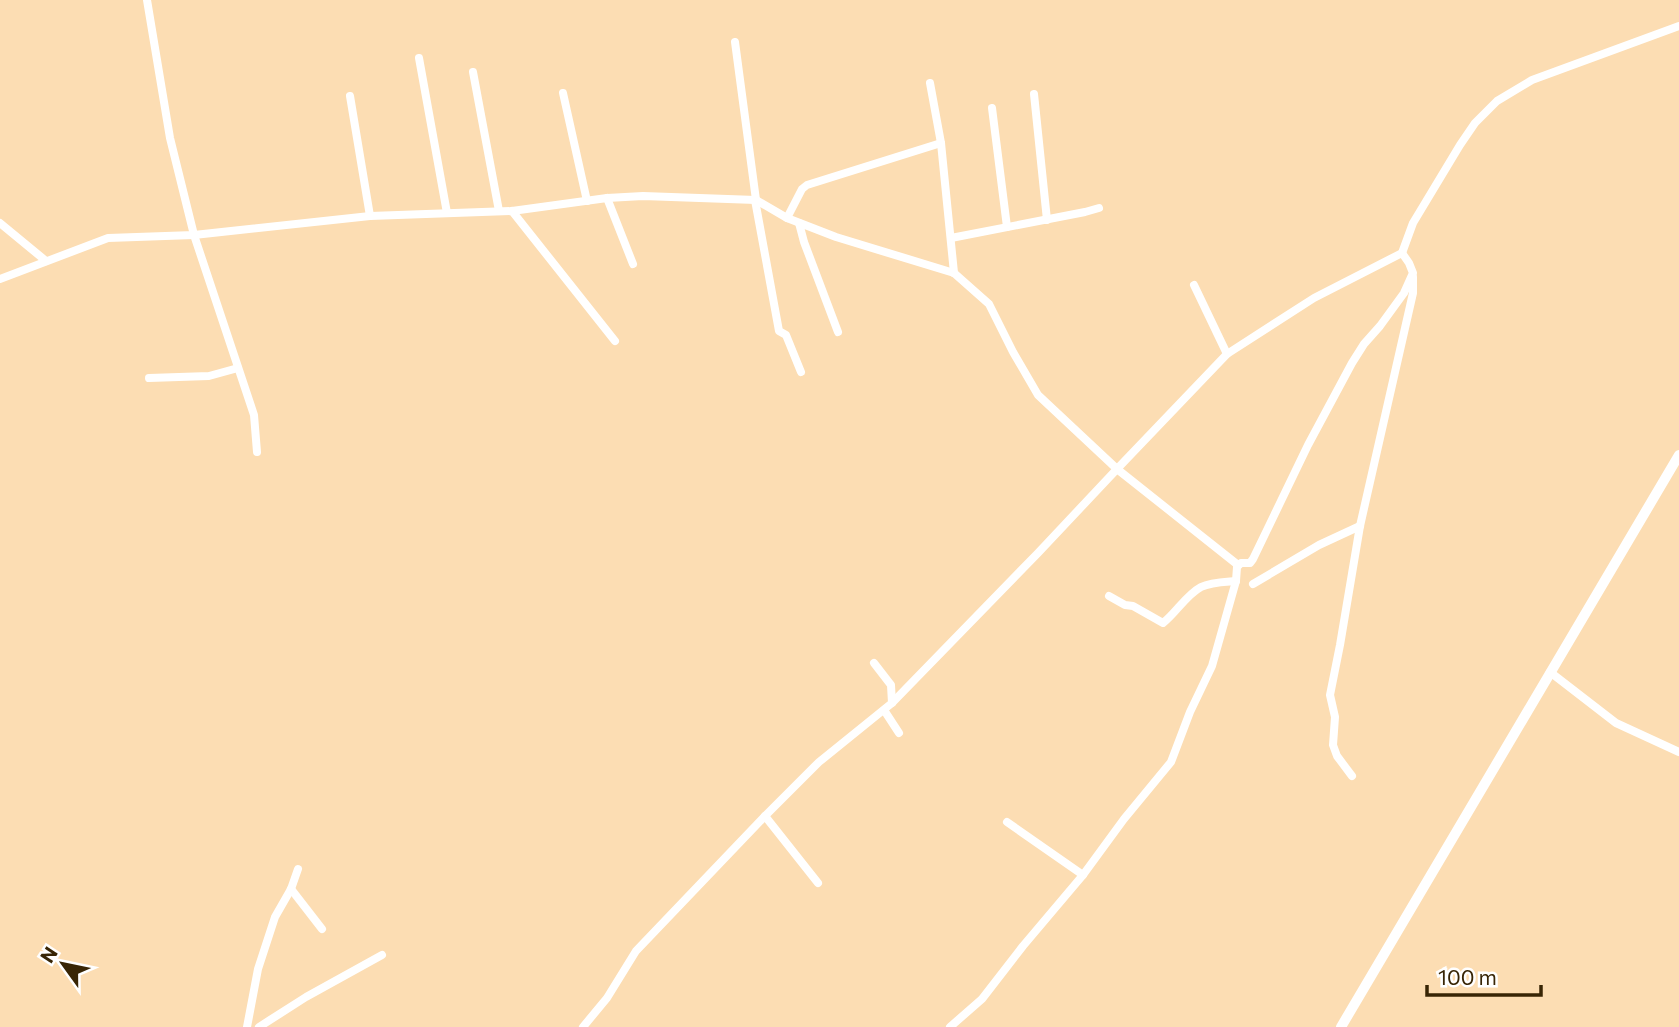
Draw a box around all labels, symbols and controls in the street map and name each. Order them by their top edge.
north arrow [28,929,98,999]
text: N [35,942,62,967]
scale bar [1427,954,1541,998]
text: 100 m [1438,964,1497,989]

